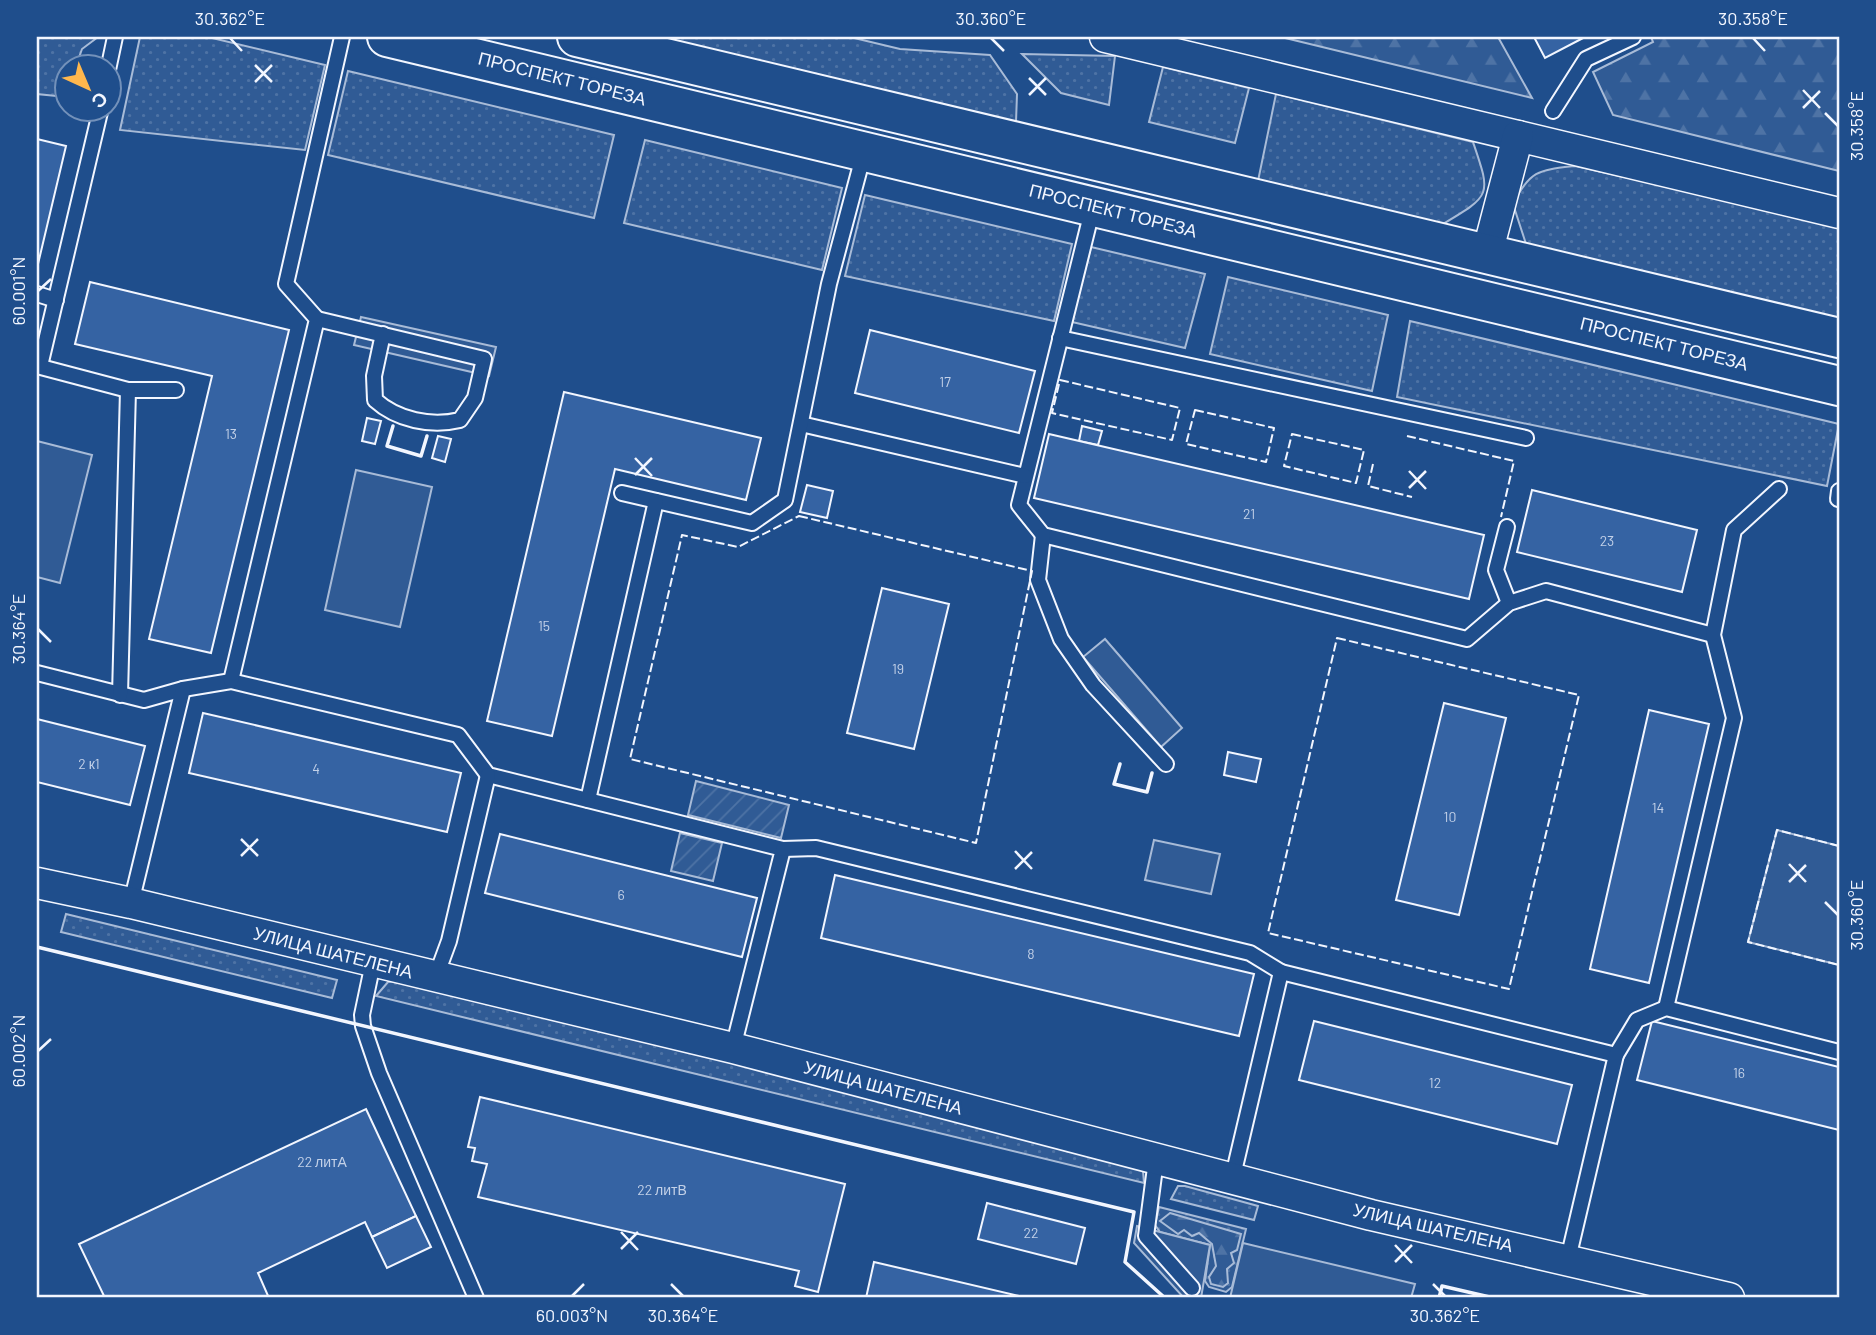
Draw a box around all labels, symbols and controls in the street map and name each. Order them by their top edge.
text: 30.362°E [195,7,265,29]
text: 30.360°E [956,7,1026,29]
text: 30.358°E [1718,7,1788,29]
street label: ПРОСПЕКТ ТОРЕЗА [476,47,648,110]
north arrow [52,52,122,122]
text: С [87,88,113,114]
text: 30.358°E [1845,91,1867,161]
street label: ПРОСПЕКТ ТОРЕЗА [1027,179,1199,242]
text: 60.001°N [7,257,29,326]
street label: ПРОСПЕКТ ТОРЕЗА [1578,312,1750,375]
house number: 17 [939,373,951,390]
house number: 13 [225,425,237,442]
house number: 21 [1243,505,1255,522]
house number: 23 [1600,532,1614,549]
text: 30.364°E [7,594,29,664]
house number: 15 [538,617,550,634]
house number: 19 [892,660,904,677]
house number: 2 к1 [78,755,100,772]
house number: 4 [312,760,320,777]
house number: 14 [1652,799,1664,816]
house number: 10 [1444,808,1456,825]
text: 30.360°E [1845,880,1867,950]
house number: 6 [617,886,625,903]
street label: УЛИЦА ШАТЕЛЕНА [251,922,415,982]
house number: 8 [1027,945,1035,962]
text: 60.002°N [7,1015,29,1087]
street label: УЛИЦА ШАТЕЛЕНА [801,1055,965,1119]
house number: 16 [1733,1064,1745,1081]
house number: 12 [1429,1074,1441,1091]
house number: 22 литА [297,1153,347,1170]
house number: 22 литВ [637,1181,687,1198]
street label: УЛИЦА ШАТЕЛЕНА [1351,1198,1515,1256]
house number: 22 [1023,1224,1039,1241]
text: 60.003°N [536,1304,608,1326]
text: 30.364°E [648,1304,718,1326]
text: 30.362°E [1410,1304,1480,1326]

